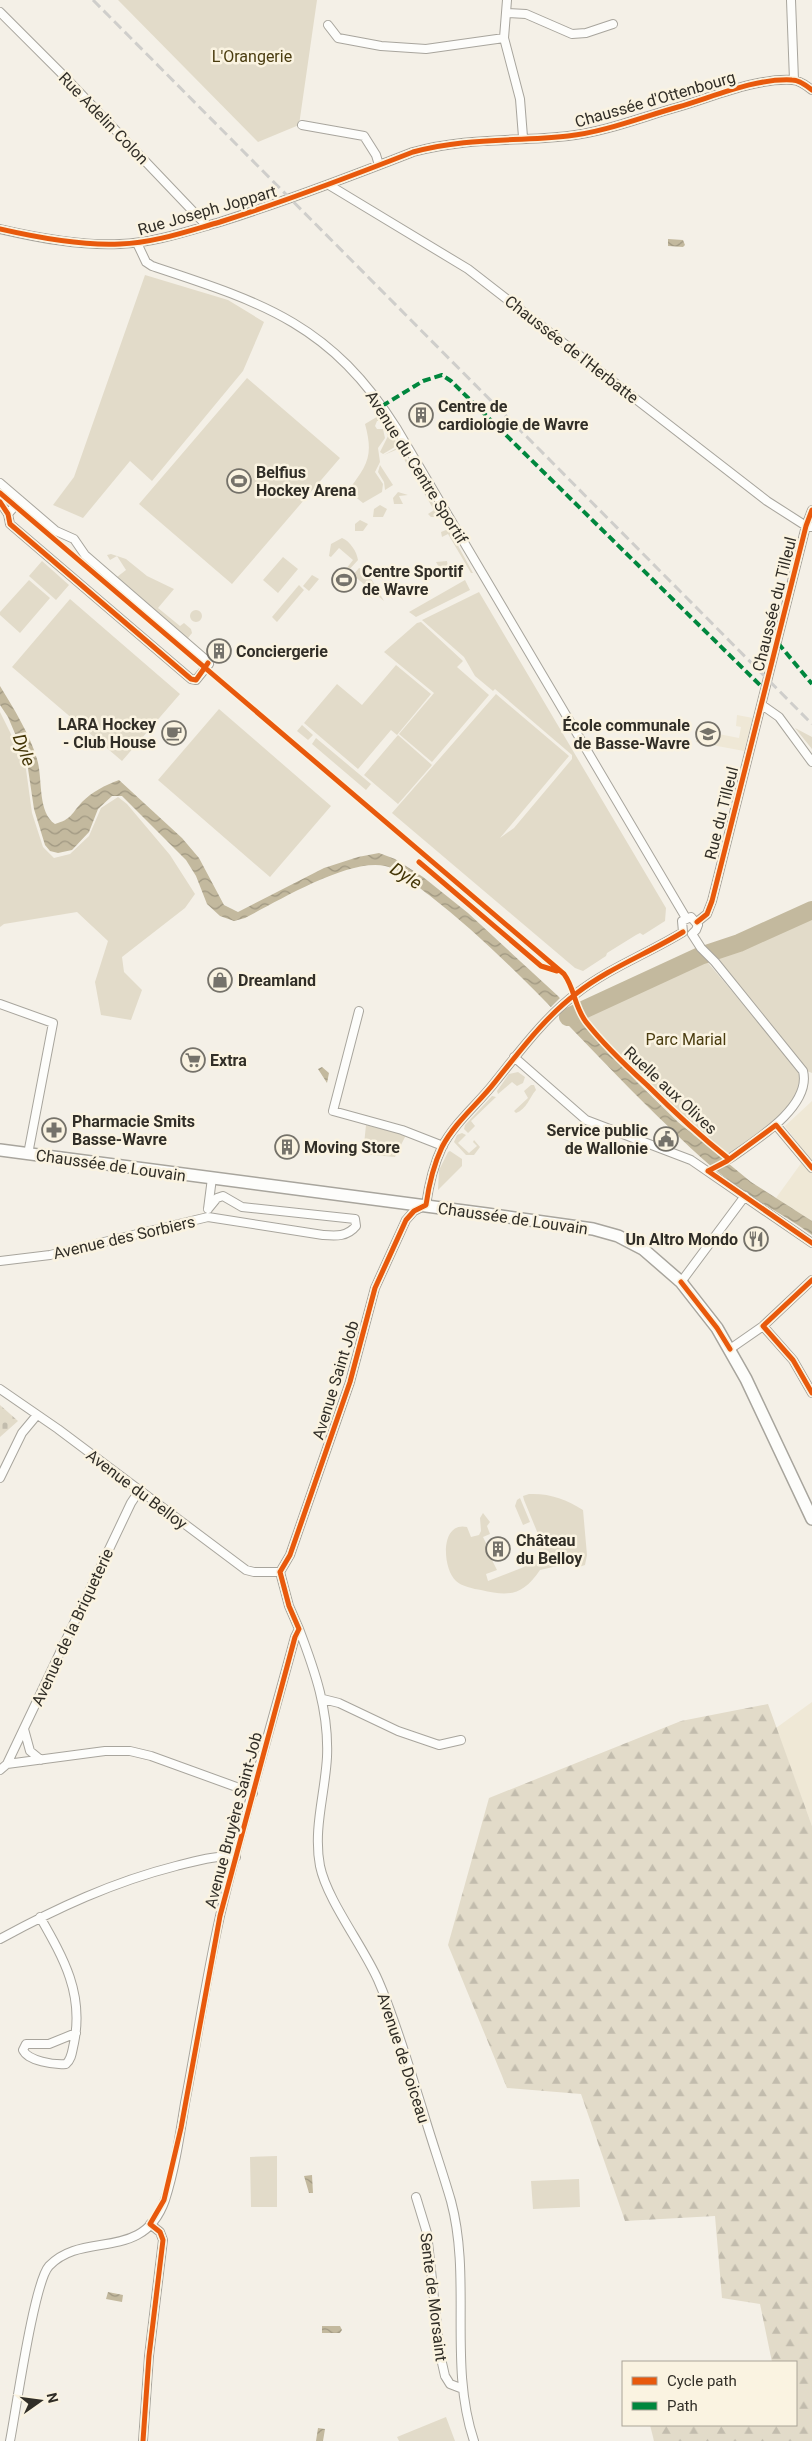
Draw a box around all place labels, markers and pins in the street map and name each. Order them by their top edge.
place label: Centre de cardiologie de Wavre [438,397,589,434]
building icon: Centre de cardiologie de Wavre [408,402,434,428]
place label: Belfius Hockey Arena [256,463,357,500]
sports icon: Belfius Hockey Arena [226,468,252,494]
place label: Centre Sportif de Wavre [362,562,464,599]
sports icon: Centre Sportif de Wavre [331,567,357,593]
building icon: Conciergerie [206,638,232,664]
place label: Conciergerie [236,642,328,661]
place label: LARA Hockey - Club House [58,715,157,752]
place label: École communale de Basse-Wavre [562,716,690,753]
cafe icon: LARA Hockey - Club House [161,720,187,746]
school or university icon: École communale de Basse-Wavre [695,721,721,747]
shop icon: Dreamland [207,967,233,993]
place label: Dreamland [238,971,316,990]
supermarket icon: Extra [180,1047,206,1073]
place label: Extra [210,1051,247,1070]
place label: Pharmacie Smits Basse-Wavre [72,1112,195,1149]
pharmacy icon: Pharmacie Smits Basse-Wavre [41,1117,67,1143]
place label: Service public de Wallonie [546,1121,648,1158]
public building icon: Service public de Wallonie [653,1126,679,1152]
building icon: Moving Store [274,1134,300,1160]
place label: Moving Store [304,1138,400,1157]
restaurant icon: Un Altro Mondo [743,1226,769,1252]
place label: Un Altro Mondo [625,1230,738,1249]
place label: Château du Belloy [516,1531,583,1568]
building icon: Château du Belloy [485,1536,511,1562]

